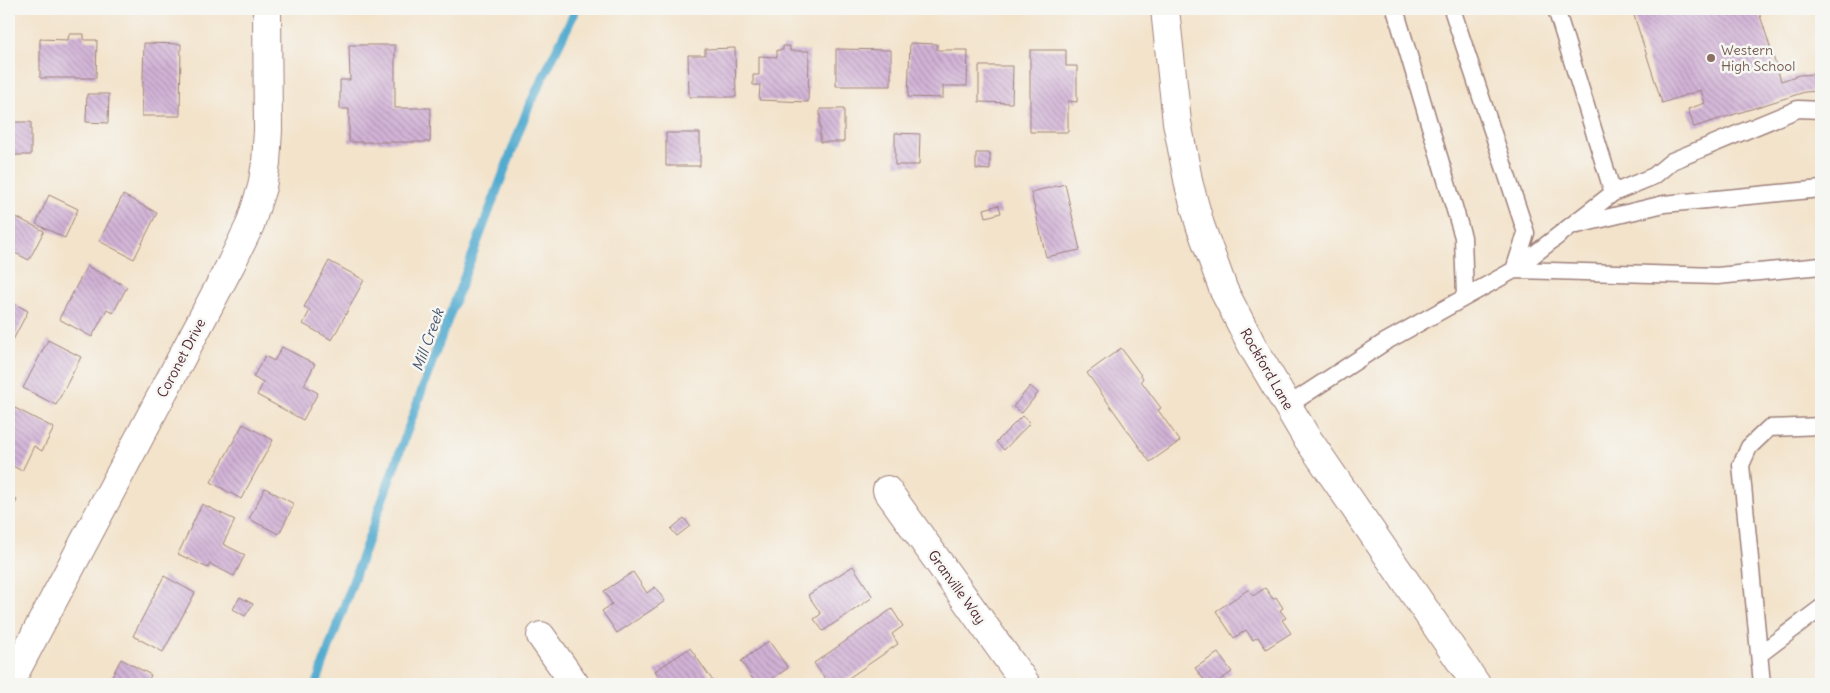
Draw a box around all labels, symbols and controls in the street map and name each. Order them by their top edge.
place label: Western High School [1721,41,1795,75]
marker: Western High School [1705,52,1717,64]
water label: Mill Creek [407,305,448,374]
street label: Coronet Drive [153,315,209,401]
street label: Rockford Lane [1236,325,1298,413]
street label: Granville Way [924,547,990,627]

